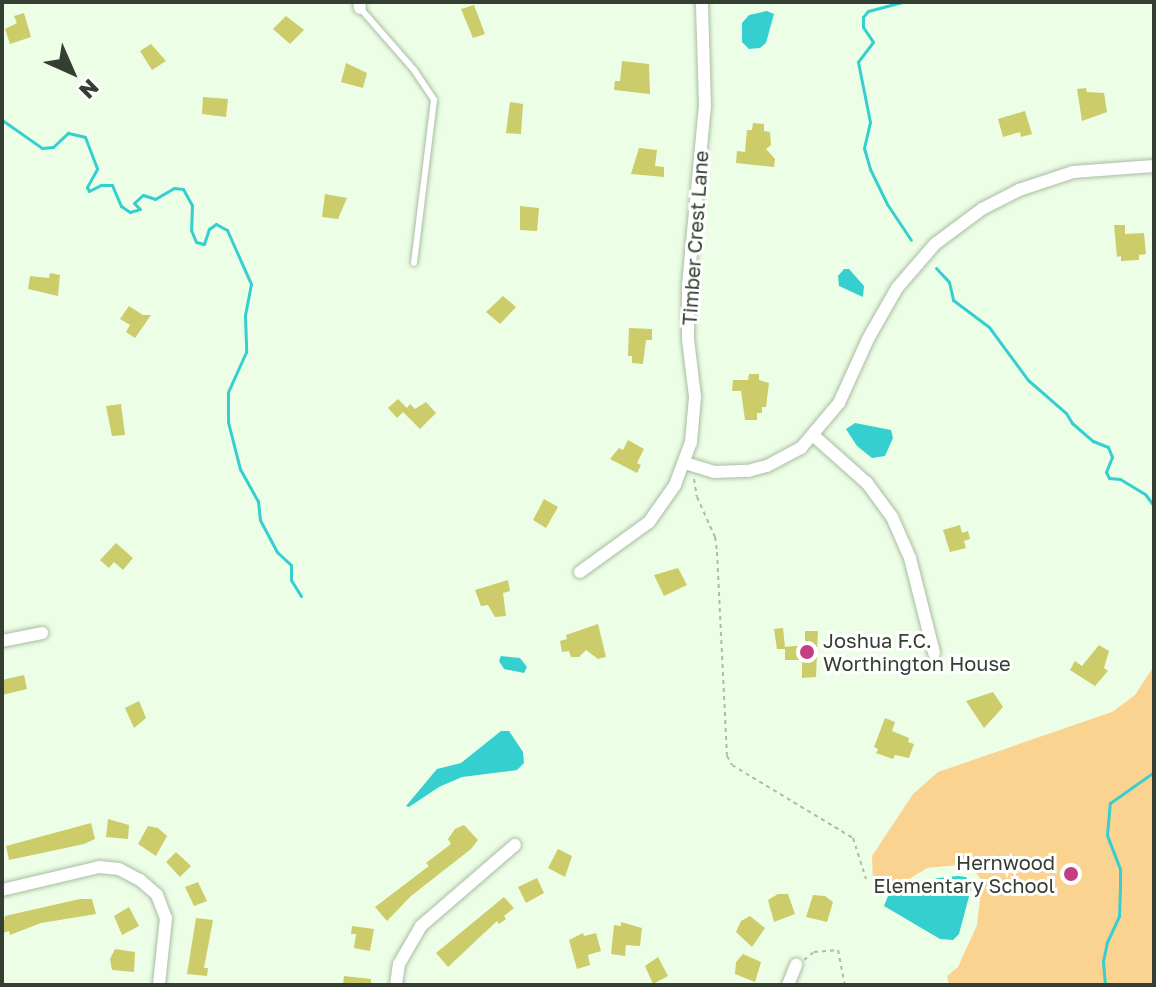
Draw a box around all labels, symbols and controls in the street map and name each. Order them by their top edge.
north arrow [32,32,112,112]
text: N [74,74,105,105]
street label: Timber Crest Lane [677,150,713,326]
place label: Joshua F.C. Worthington House [823,628,1011,675]
marker: Joshua F.C. Worthington House [798,643,816,661]
place label: Hernwood Elementary School [873,850,1055,897]
marker: Hernwood Elementary School [1062,865,1080,883]

